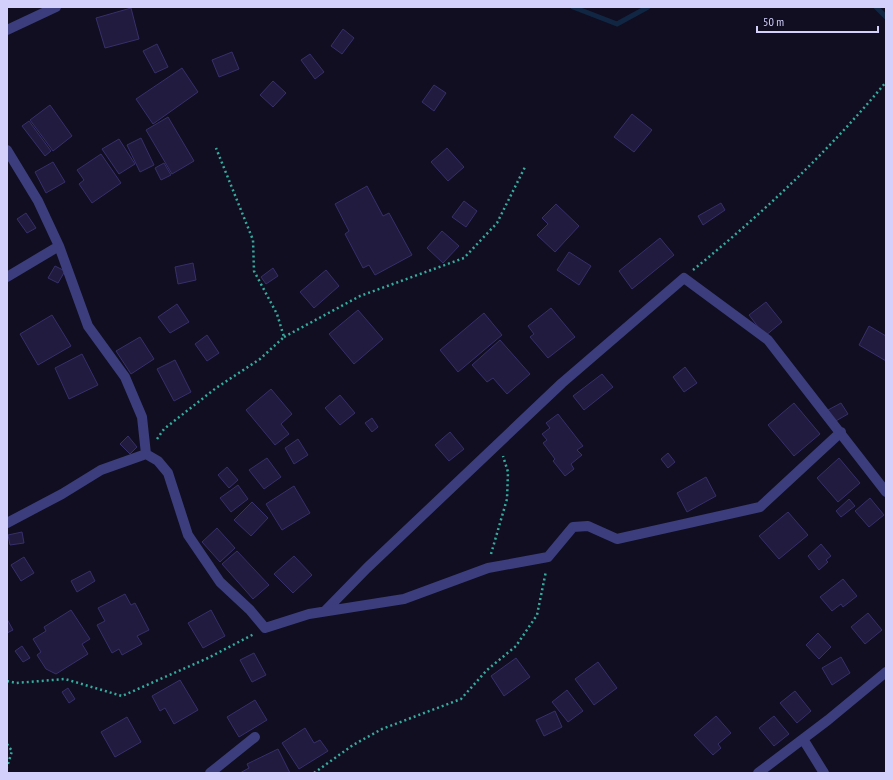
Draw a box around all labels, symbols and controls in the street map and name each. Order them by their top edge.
scale bar [757,8,878,34]
text: 50 m [763,14,784,29]

